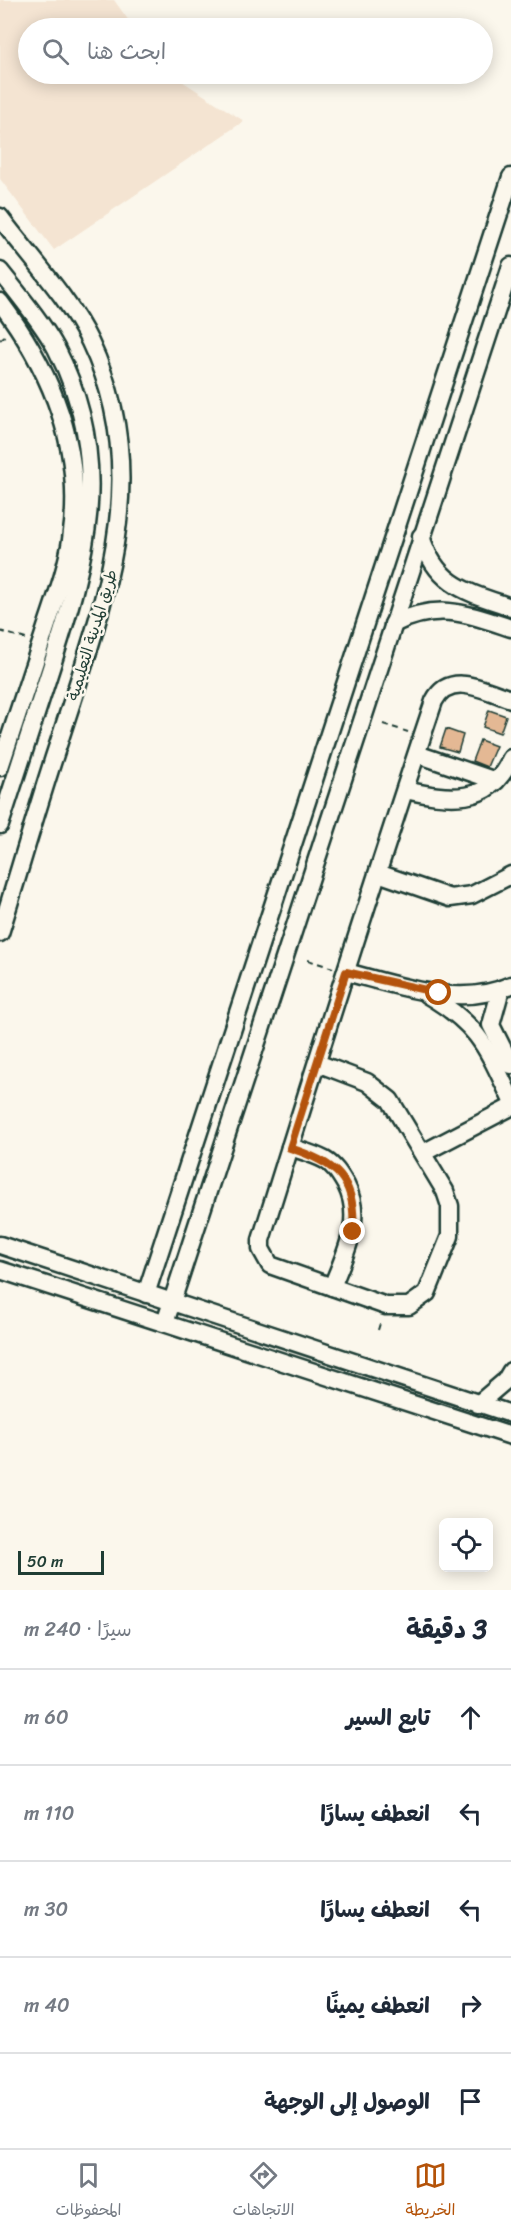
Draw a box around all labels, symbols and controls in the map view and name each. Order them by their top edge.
search box [18,18,493,84]
text: ابحث هنا [87,32,166,71]
icon: search [39,35,72,68]
street label: طريق المدينة التعليمية [58,566,126,704]
route start [425,979,451,1005]
route end [339,1218,365,1244]
map controls [439,1518,493,1572]
button: locate [439,1518,493,1572]
text: 50 m [27,1547,63,1576]
scale bar [18,1548,104,1576]
text: 3 دقيقة [406,1606,487,1652]
text: سيرًا · 240 m [24,1612,132,1647]
text: تابع السير [346,1698,430,1737]
text: 60 m [24,1700,69,1735]
icon: ahead [454,1701,487,1734]
text: انعطف يسارًا [320,1794,430,1833]
text: 110 m [24,1796,74,1831]
icon: left [454,1797,487,1830]
text: انعطف يسارًا [320,1890,430,1929]
text: 30 m [24,1892,68,1927]
icon: left [454,1893,487,1926]
text: انعطف يمينًا [326,1986,430,2025]
text: 40 m [24,1988,70,2023]
icon: right [454,1989,487,2022]
text: الوصول إلى الوجهة [264,2082,430,2121]
icon: arrive [454,2085,487,2118]
tab: المحفوظات [56,2159,121,2224]
tab: الاتجاهات [233,2159,294,2224]
tab: الخريطة [406,2159,455,2224]

